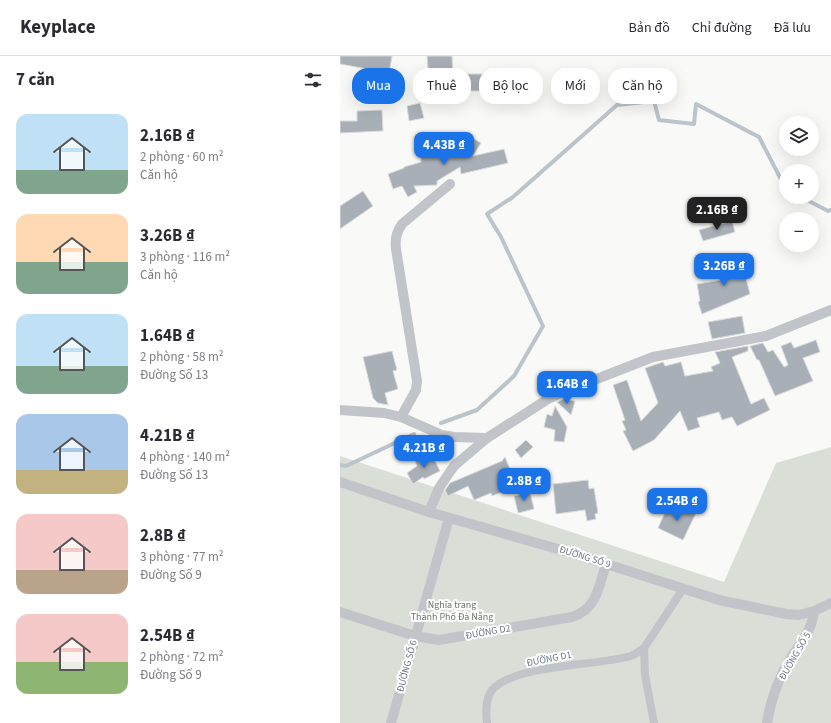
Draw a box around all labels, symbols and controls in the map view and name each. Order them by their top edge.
text: Keyplace [20,14,96,41]
text: Bản đồ [629,18,670,38]
text: Chỉ đường [692,18,751,38]
text: Đã lưu [773,18,811,38]
text: 7 căn [16,68,55,92]
chip: Mua [352,68,405,104]
chip: Thuê [413,68,471,104]
chip: Bộ lọc [479,68,543,104]
chip: Mới [551,68,600,104]
chip: Căn hộ [608,68,677,104]
icon: filters [302,69,324,91]
map controls [779,116,819,252]
button: layers [779,116,819,156]
text: 2.16B ₫ [140,124,195,148]
icon: home [48,130,96,178]
pin: 4.43B ₫ [407,132,481,166]
text: 4.43B ₫ [423,136,465,154]
text: 2 phòng · 60 m² [140,148,224,166]
button: + [779,164,819,204]
text: Căn hộ [140,166,178,184]
pin: 2.16B ₫ [680,197,754,231]
text: 2.16B ₫ [696,201,738,219]
button: − [779,212,819,252]
text: 3.26B ₫ [140,224,195,248]
icon: home [48,230,96,278]
text: 3 phòng · 116 m² [140,248,230,266]
pin: 3.26B ₫ [687,253,761,287]
text: 3.26B ₫ [703,257,745,275]
text: Căn hộ [140,266,178,284]
text: 1.64B ₫ [140,324,195,348]
icon: home [48,330,96,378]
text: 2 phòng · 58 m² [140,348,224,366]
text: Đường Số 13 [140,366,208,384]
pin: 1.64B ₫ [530,371,604,405]
text: 1.64B ₫ [546,375,588,393]
text: 4.21B ₫ [140,424,195,448]
icon: home [48,430,96,478]
pin: 4.21B ₫ [387,435,461,469]
text: 4.21B ₫ [403,439,445,457]
text: 4 phòng · 140 m² [140,448,230,466]
text: Đường Số 13 [140,466,208,484]
pin: 2.8B ₫ [491,468,557,502]
text: 2.8B ₫ [507,472,541,490]
pin: 2.54B ₫ [640,488,714,522]
text: 2.54B ₫ [656,492,698,510]
text: 2.8B ₫ [140,524,186,548]
icon: home [48,530,96,578]
street label: ĐƯỜNG SỐ 9 [558,543,612,571]
text: 3 phòng · 77 m² [140,548,224,566]
text: Đường Số 9 [140,566,202,584]
park label: Nghĩa trang Thành Phố Đà Nẵng [411,598,493,624]
street label: ĐƯỜNG D2 [464,621,512,643]
text: 2.54B ₫ [140,624,195,648]
street label: ĐƯỜNG SỐ 5 [776,629,814,683]
icon: home [48,630,96,678]
street label: ĐƯỜNG SỐ 6 [393,638,421,693]
text: 2 phòng · 72 m² [140,648,224,666]
street label: ĐƯỜNG D1 [525,648,573,670]
text: Đường Số 9 [140,666,202,684]

